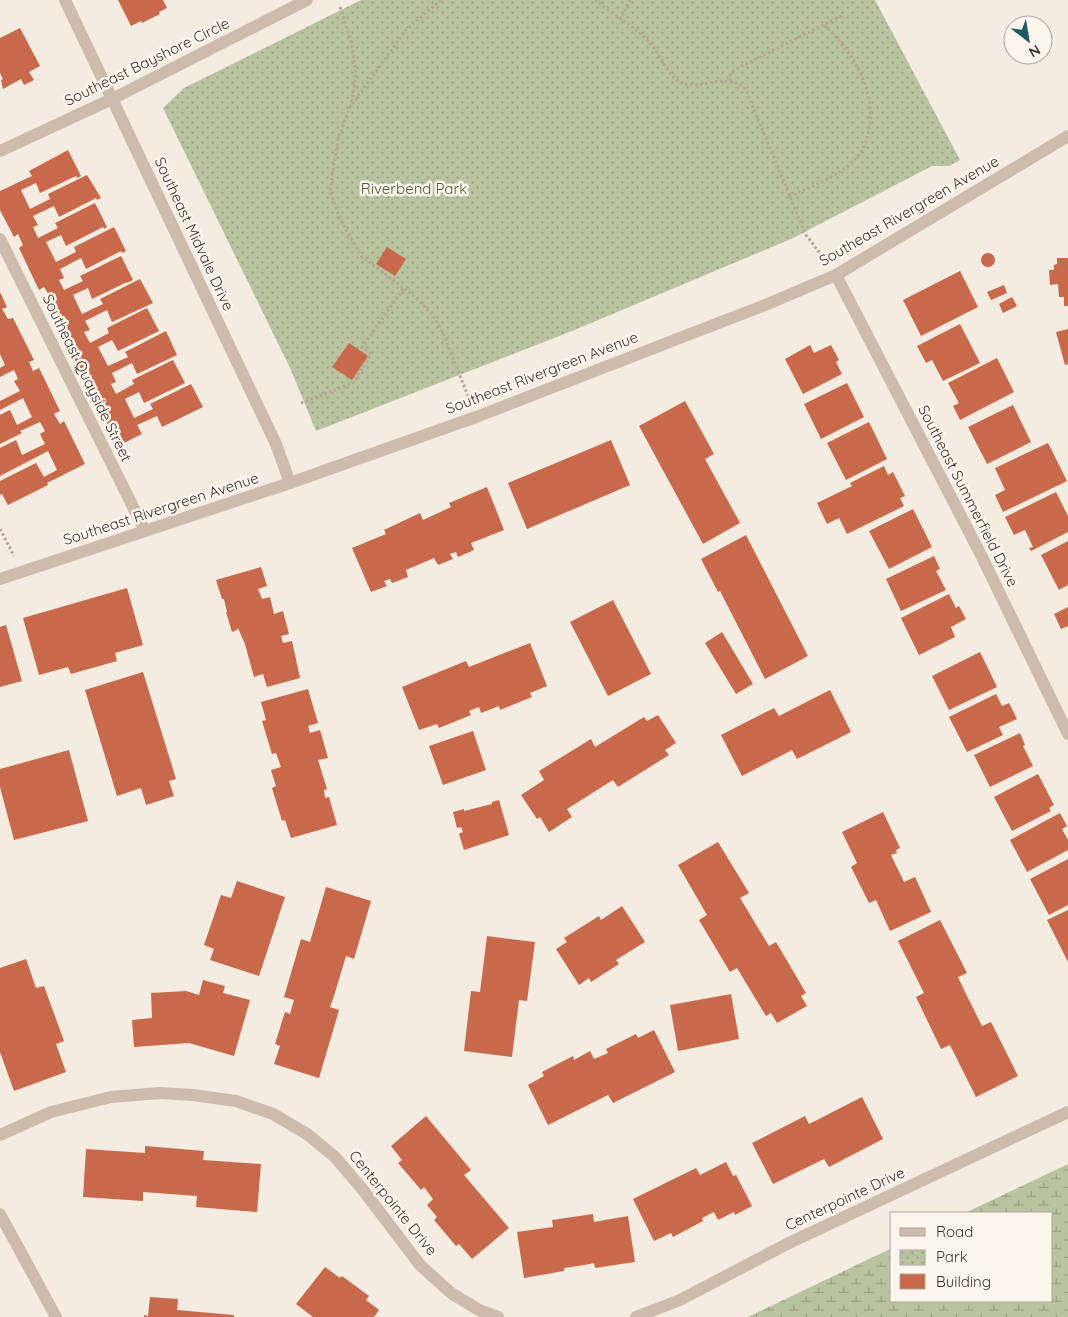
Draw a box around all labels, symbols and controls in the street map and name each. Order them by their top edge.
street label: Southeast Bayshore Circle [61,13,232,110]
north arrow [1003,15,1053,65]
text: N [1026,41,1044,62]
street label: Southeast Rivergreen Avenue [815,151,1002,270]
street label: Southeast Midvale Drive [151,154,238,314]
park label: Riverbend Park [361,179,467,198]
street label: Southeast Quayside Street [39,291,136,465]
street label: Southeast Rivergreen Avenue [443,327,641,418]
street label: Southeast Summerfield Drive [914,402,1023,590]
street label: Southeast Rivergreen Avenue [61,468,261,549]
street label: Centerpointe Drive [345,1146,442,1259]
street label: Centerpointe Drive [782,1162,908,1235]
legend [890,1212,1053,1302]
text: Road [936,1222,973,1241]
text: Park [936,1247,968,1266]
text: Building [936,1272,991,1291]

